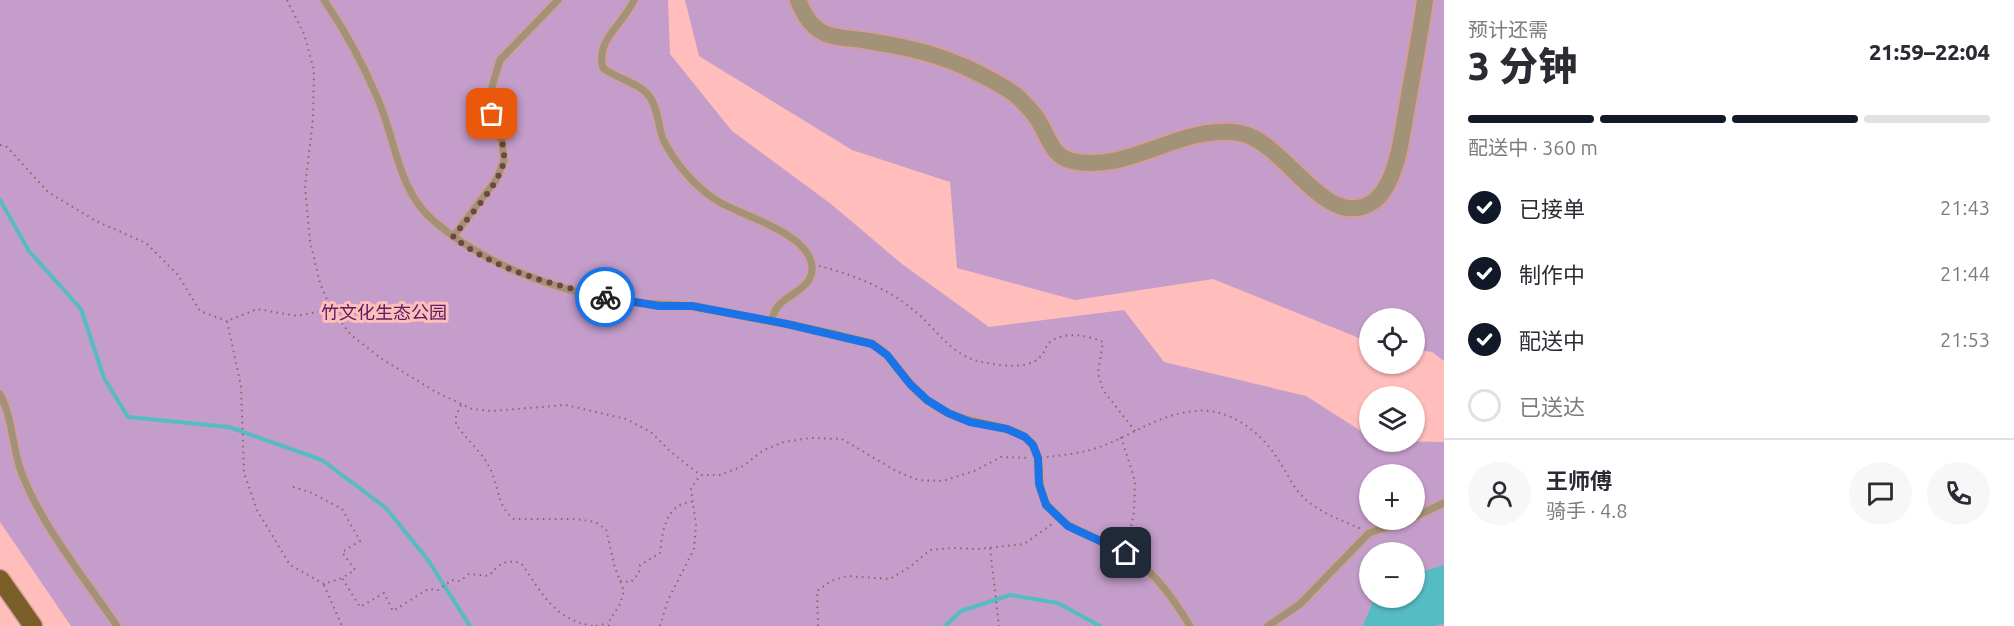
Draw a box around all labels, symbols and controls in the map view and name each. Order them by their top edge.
text: 预计还需 [1468,18,1548,41]
text: 21:59–22:04 [1869,39,1990,64]
text: 3 分钟 [1468,44,1577,87]
pin [466,88,517,139]
icon: bag [475,97,508,130]
text: 配送中 · 360 m [1468,136,1598,159]
icon: check [1468,191,1501,224]
text: 已接单 [1519,196,1585,221]
text: 21:43 [1940,196,1990,219]
icon: check [1468,257,1501,290]
text: 制作中 [1519,262,1585,287]
text: 21:44 [1940,262,1990,285]
courier [575,267,635,327]
icon: bike [589,281,622,314]
park label: 竹文化生态公园 [321,302,447,322]
map controls [1359,308,1425,608]
button: locate [1359,308,1425,374]
icon: check [1468,323,1501,356]
text: 配送中 [1519,328,1585,353]
text: 21:53 [1940,328,1990,351]
button: layers [1359,386,1425,452]
text: 已送达 [1519,394,1585,419]
button: person [1468,462,1531,525]
button: chat [1849,462,1912,525]
button: phone [1927,462,1990,525]
button: + [1359,464,1425,530]
text: 王师傅 [1546,468,1612,493]
text: 骑手 · 4.8 [1546,499,1628,522]
pin [1100,527,1151,578]
icon: home [1109,536,1142,569]
button: − [1359,542,1425,608]

